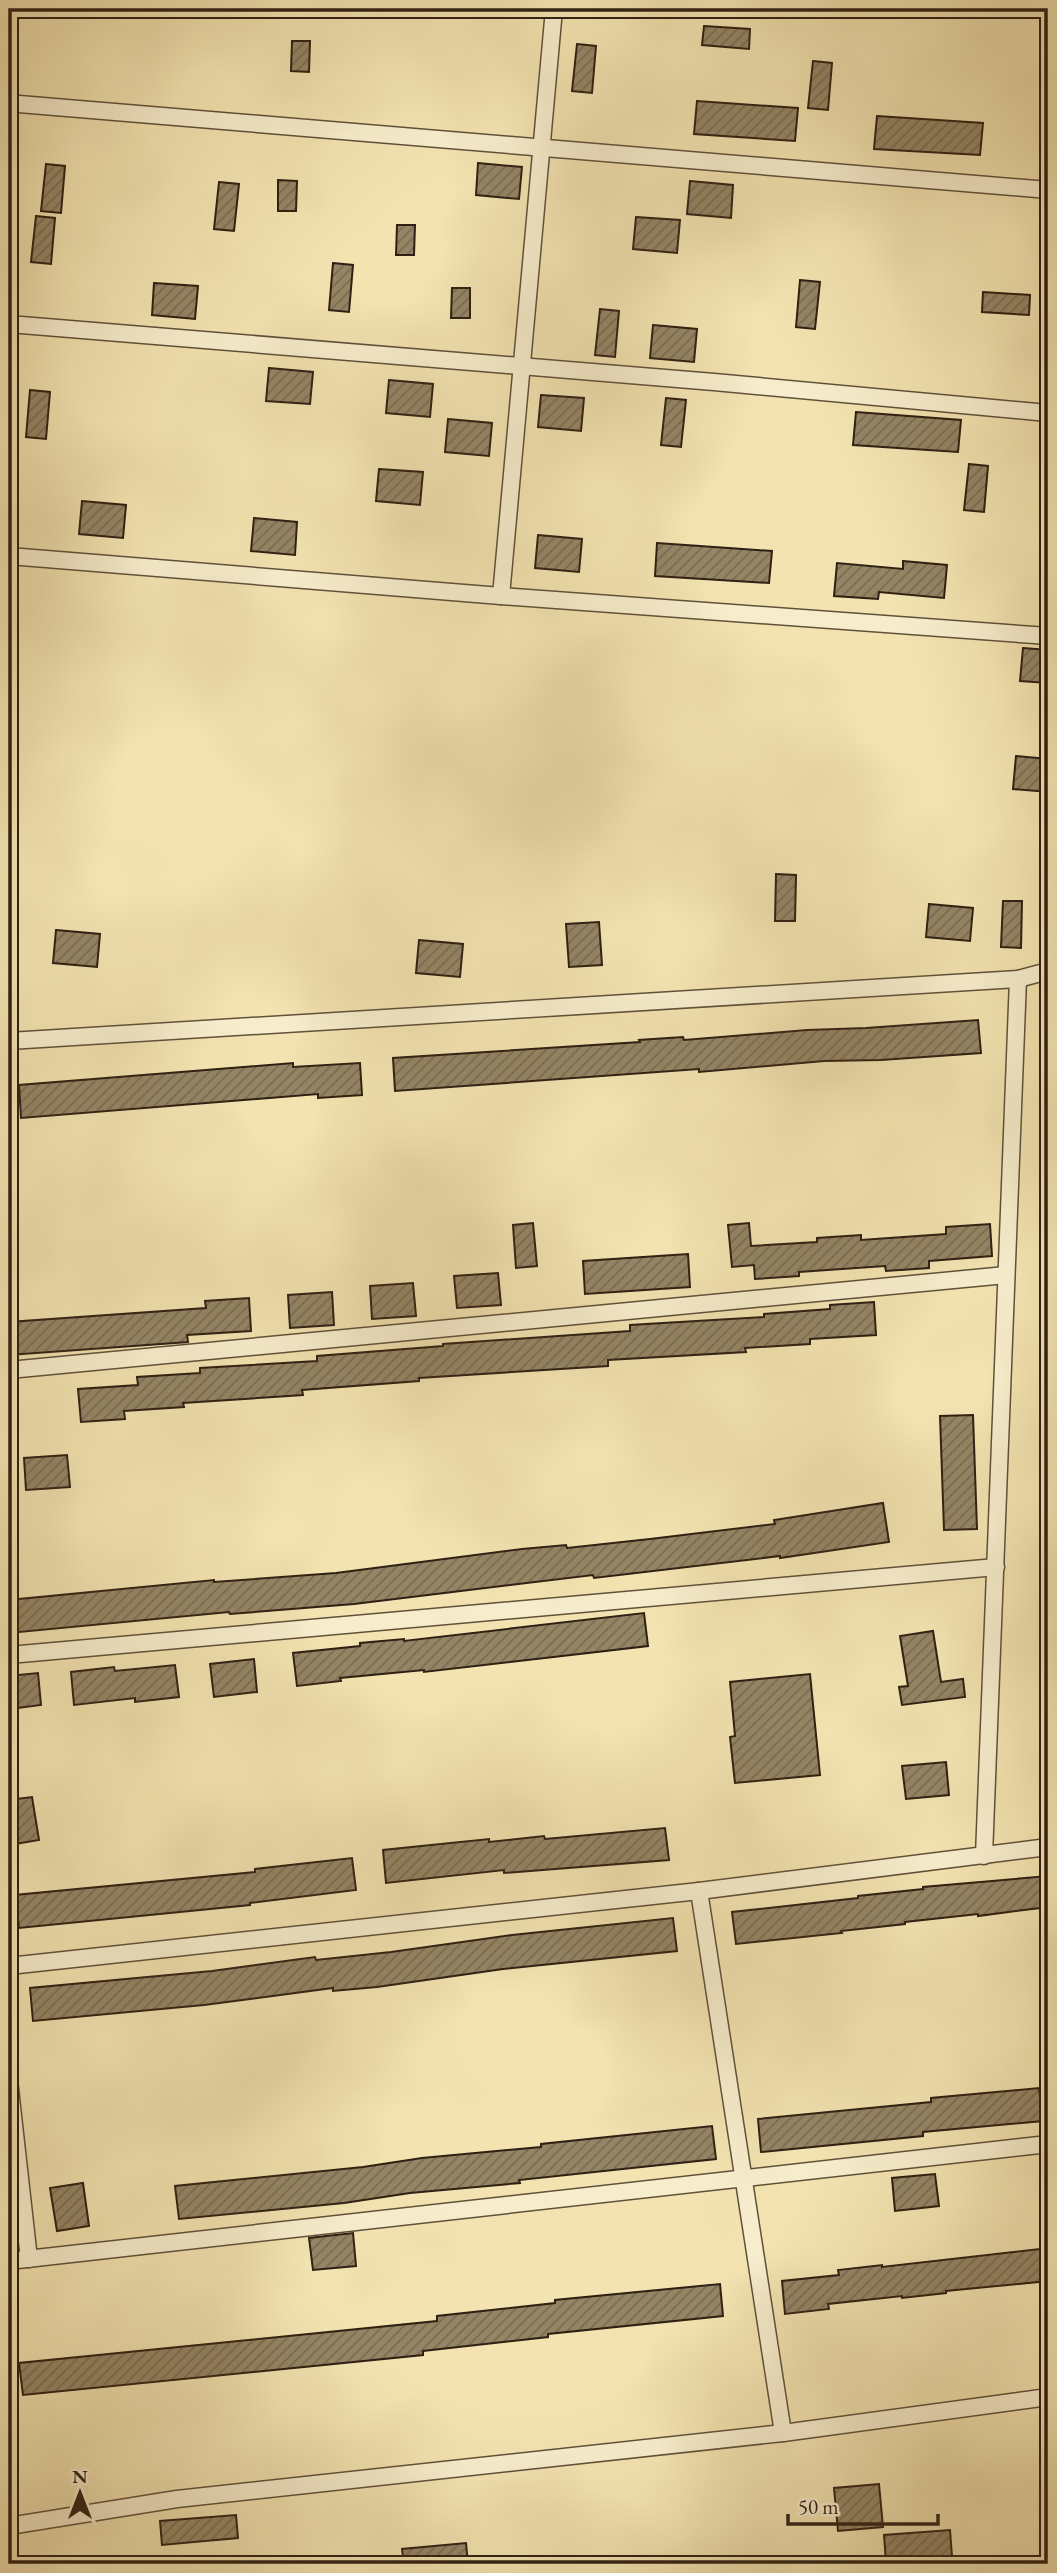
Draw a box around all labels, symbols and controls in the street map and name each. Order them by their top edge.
north arrow [46,2458,116,2528]
text: N [72,2464,88,2489]
scale bar [788,2482,938,2526]
text: 50 m [798,2493,839,2520]

